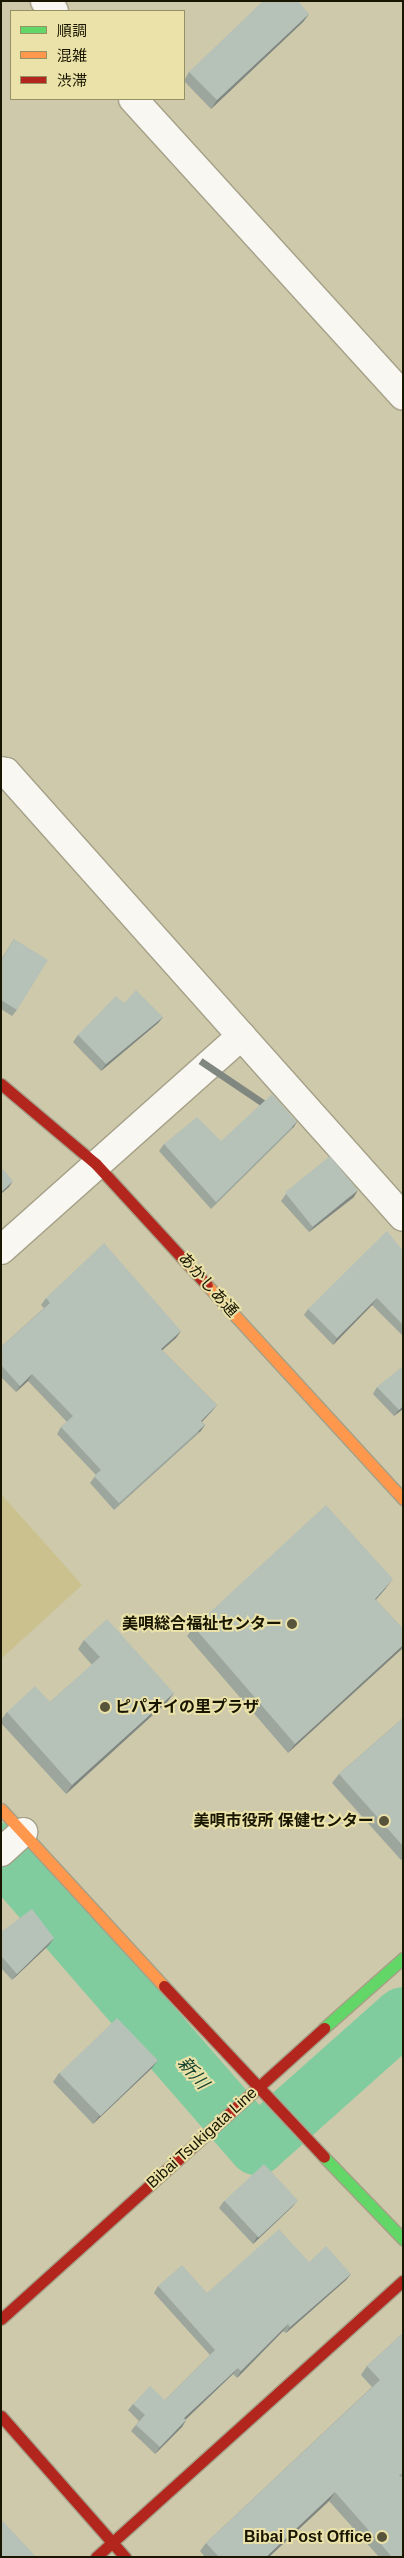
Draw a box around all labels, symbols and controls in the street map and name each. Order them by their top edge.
legend [10,10,185,100]
text: 順調 [57,22,87,39]
text: 混雑 [57,47,87,64]
text: 渋滞 [57,72,87,89]
street label: あかしあ通 [174,1249,242,1321]
place label: 美唄総合福祉センター [122,1614,282,1634]
marker: 美唄総合福祉センター [286,1618,298,1630]
place label: ピパオイの里プラザ [115,1697,259,1717]
marker: ピパオイの里プラザ [99,1701,111,1713]
place label: 美唄市役所 保健センター [194,1811,374,1831]
marker: 美唄市役所 保健センター [378,1815,390,1827]
water label: 新川 [173,2052,213,2094]
street label: Bibai Tsukigata Line [143,2083,261,2193]
place label: Bibai Post Office [244,2527,372,2547]
marker: Bibai Post Office [376,2531,388,2543]

